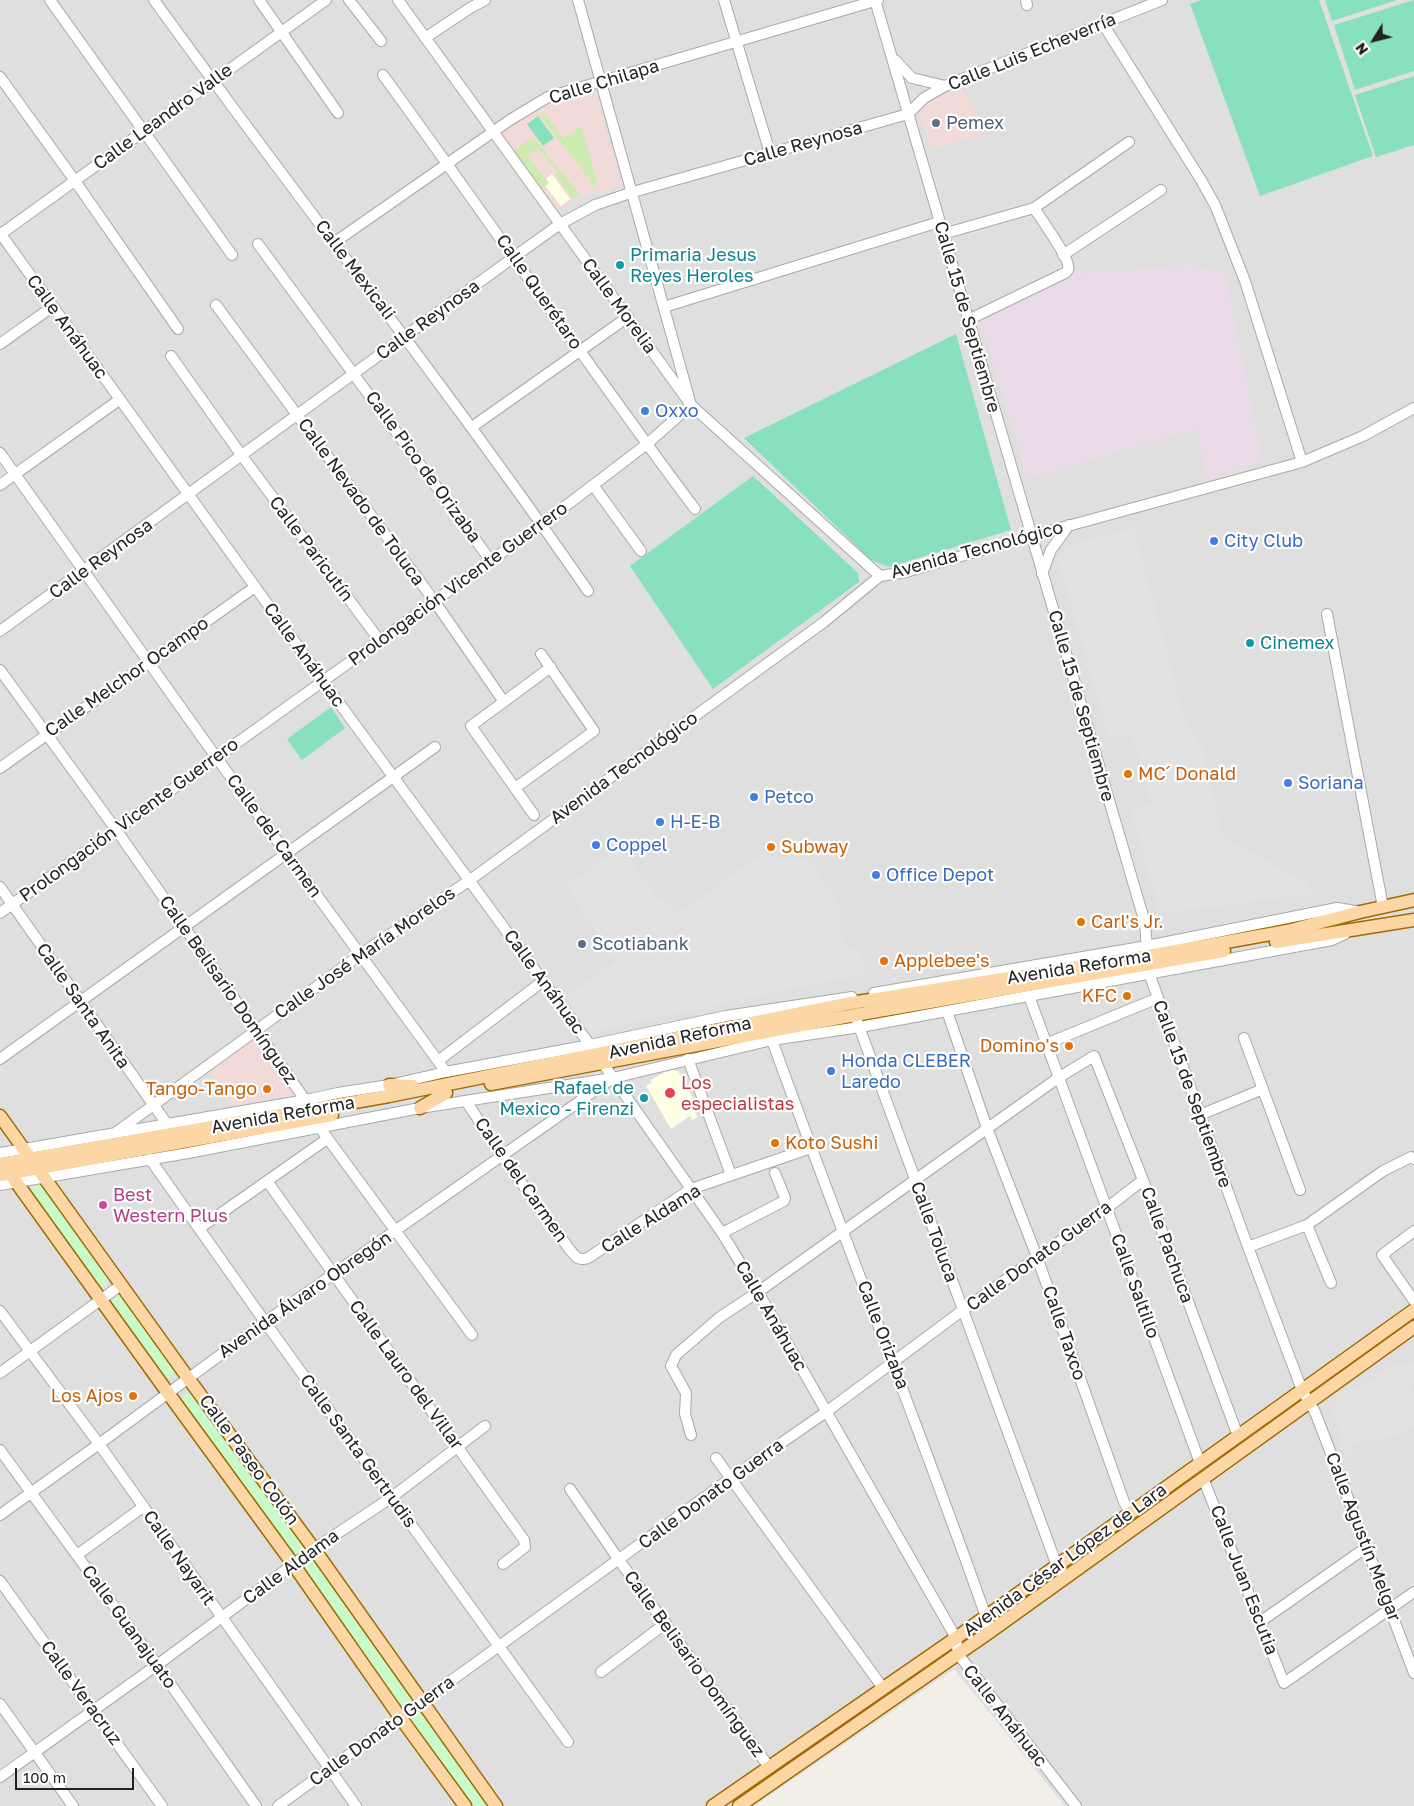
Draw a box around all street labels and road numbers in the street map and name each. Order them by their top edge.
street label: Calle Luis Echeverría [945,8,1119,96]
street label: Calle Chilapa [546,55,662,109]
street label: Calle Leandro Valle [89,59,237,175]
street label: Calle Reynosa [741,117,865,171]
street label: Calle Mexicali [310,216,400,324]
street label: Calle 15 de Septiembre [929,219,1005,415]
street label: Calle Querétaro [491,230,587,354]
street label: Calle Morelia [577,254,661,358]
street label: Calle Anáhuac [22,271,112,383]
street label: Calle Reynosa [372,275,484,365]
street label: Calle Pico de Orizaba [361,387,485,547]
street label: Calle Nevado de Toluca [293,414,429,590]
street label: Calle Paricutín [264,492,358,606]
street label: Prolongación Vicente Guerrero [344,497,572,671]
street label: Calle Reynosa [45,514,157,604]
street label: Avenida Tecnológico [889,517,1065,583]
street label: Calle Anáhuac [259,599,349,711]
street label: Calle 15 de Septiembre [1043,608,1119,804]
street label: Calle Melchor Ocampo [41,612,213,742]
street label: Avenida Tecnológico [546,707,702,829]
street label: Prolongación Vicente Guerrero [15,733,243,907]
street label: Calle del Carmen [222,770,326,902]
street label: Calle José María Morelos [270,882,460,1024]
street label: Calle Belisario Domínguez [155,891,301,1089]
street label: Calle Anáhuac [499,926,589,1038]
street label: Calle Santa Anita [32,939,134,1073]
street label: Avenida Reforma [1006,945,1152,989]
street label: Calle 15 de Septiembre [1148,997,1236,1191]
street label: Avenida Reforma [607,1012,753,1064]
street label: Avenida Reforma [210,1092,356,1138]
street label: Calle del Carmen [470,1113,572,1247]
street label: Calle Toluca [906,1179,962,1285]
street label: Calle Aldama [597,1180,705,1258]
street label: Calle Pachuca [1136,1184,1198,1306]
street label: Calle Donato Guerra [962,1196,1116,1316]
street label: Avenida Álvaro Obregón [214,1227,396,1363]
street label: Calle Saltillo [1106,1231,1164,1341]
street label: Calle Anáhuac [731,1257,811,1375]
street label: Calle Orizaba [852,1278,914,1392]
street label: Calle Taxco [1038,1283,1090,1383]
street label: Calle Lauro del Villar [344,1296,468,1454]
street label: Calle Santa Gertrudis [295,1370,421,1532]
street label: Calle Paseo Colón [194,1390,304,1530]
street label: Calle Donato Guerra [634,1434,788,1554]
street label: Calle Agustín Melgar [1321,1449,1405,1625]
street label: Avenida César López de Lara [959,1479,1171,1641]
street label: Calle Juan Escutia [1205,1502,1283,1658]
street label: Calle Nayarit [138,1506,220,1610]
street label: Calle Aldama [239,1525,343,1609]
street label: Calle Guanajuato [77,1561,181,1693]
street label: Calle Belisario Domínguez [619,1566,769,1762]
street label: Calle Veracruz [36,1636,126,1750]
street label: Calle Anáhuac [958,1661,1052,1771]
street label: Calle Donato Guerra [305,1671,459,1791]

